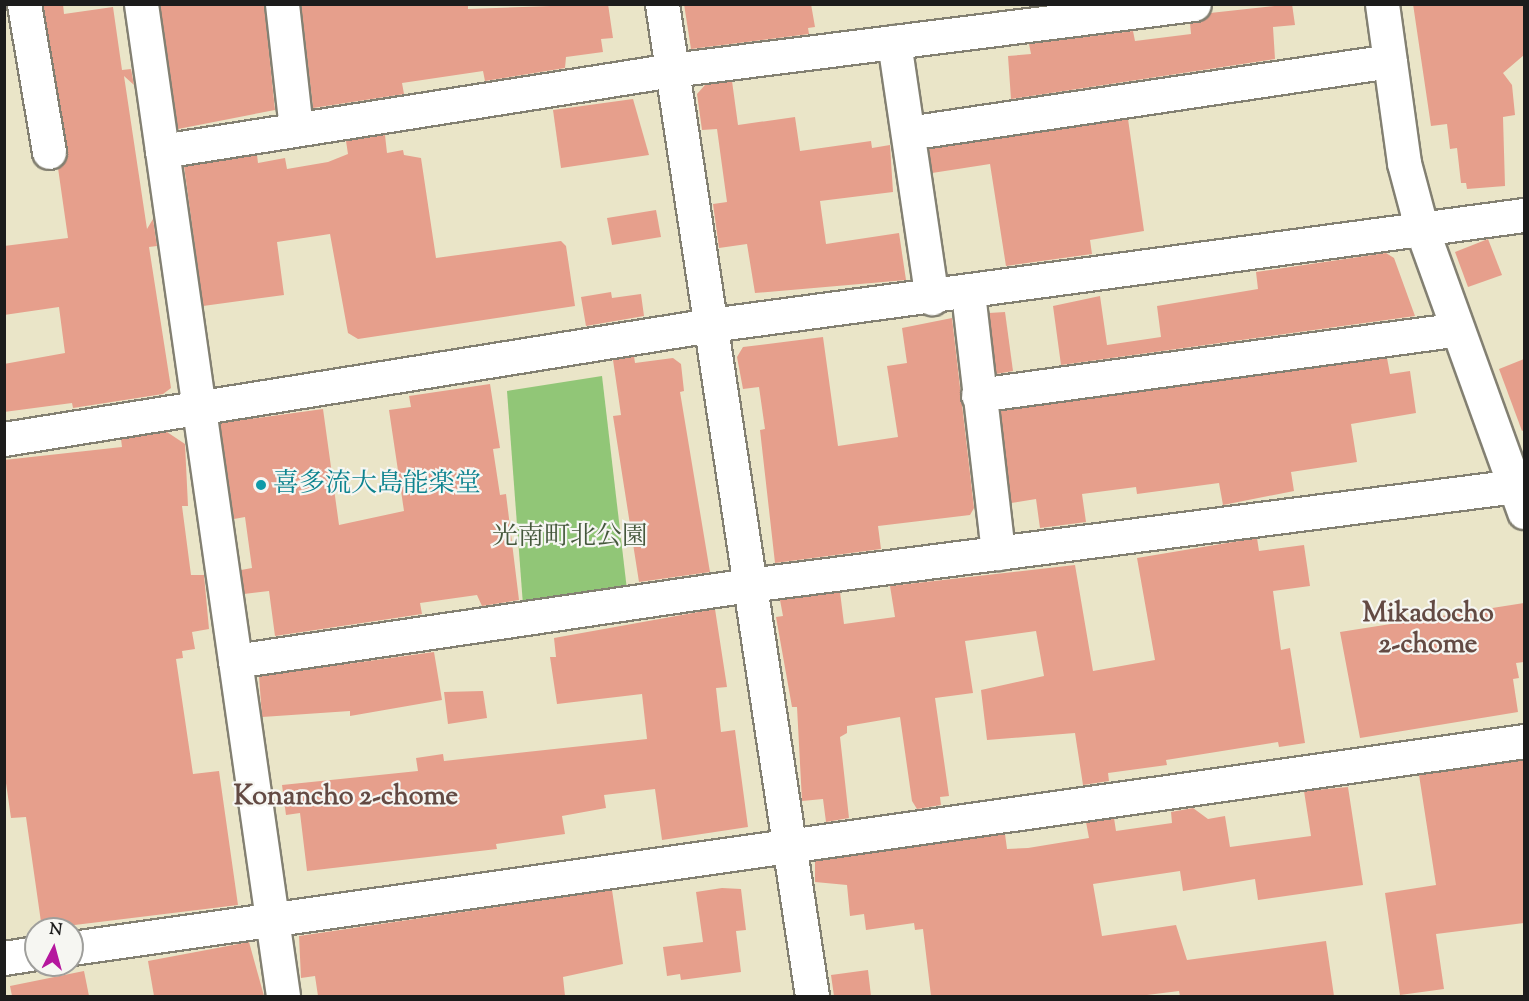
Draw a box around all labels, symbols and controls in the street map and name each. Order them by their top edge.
place label: 喜多流大島能楽堂 [273,469,481,501]
marker: 喜多流大島能楽堂 [254,478,268,492]
park label: 光南町北公園 [492,522,648,554]
district label: Mikadocho 2-chome [1362,598,1494,661]
district label: Konancho 2-chome [234,782,458,814]
north arrow [24,917,84,977]
text: N [48,918,63,943]

